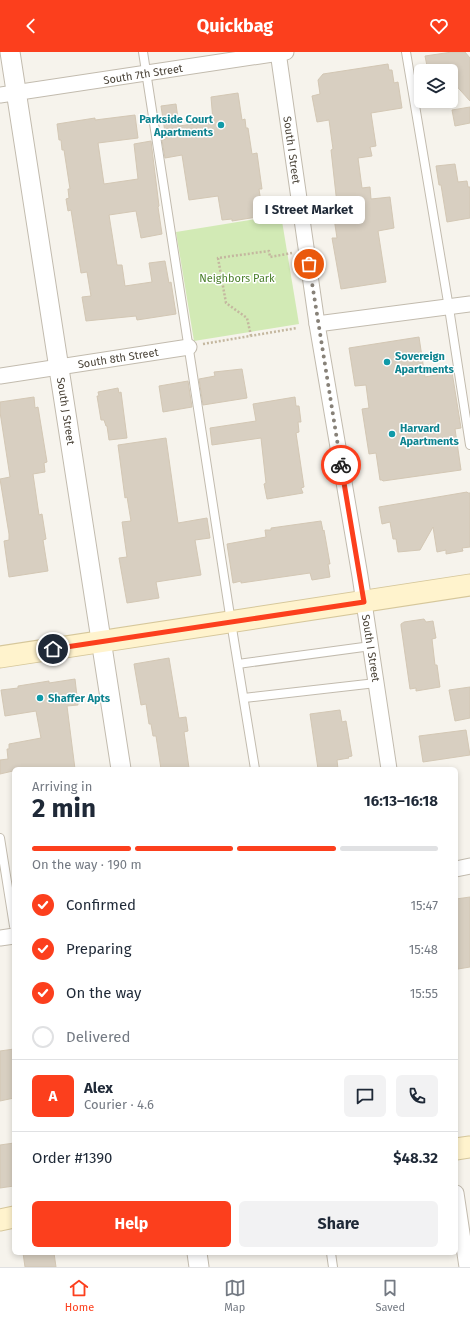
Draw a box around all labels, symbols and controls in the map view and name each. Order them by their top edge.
icon: back [20,15,42,37]
text: Quickbag [197,15,273,37]
icon: heart [428,15,450,37]
street label: South 7th Street [102,62,184,87]
map controls [414,64,458,108]
button: layers [414,64,458,108]
place label: Parkside Court Apartments [139,113,214,139]
street label: South I Street [280,115,303,185]
marker: Parkside Court Apartments [216,120,226,130]
callout: I Street Market [253,196,365,224]
text: I Street Market [265,202,353,217]
pin [292,247,326,281]
icon: bag [298,253,320,275]
park label: Neighbors Park [199,272,275,285]
street label: South 8th Street [77,346,159,371]
place label: Sovereign Apartments [394,350,455,376]
marker: Sovereign Apartments [382,357,392,367]
street label: South J Street [54,376,77,446]
place label: Harvard Apartments [399,422,460,448]
marker: Harvard Apartments [387,429,397,439]
courier [321,445,361,485]
icon: bike [330,454,352,476]
street label: South I Street [359,613,382,683]
pin [36,632,70,666]
icon: home [42,638,64,660]
place label: Shaffer Apts [48,692,111,705]
marker: Shaffer Apts [35,693,45,703]
text: Arriving in [32,779,92,794]
text: 16:13–16:18 [364,792,438,810]
text: 2 min [32,793,96,824]
text: On the way · 190 m [32,857,142,872]
icon: check [32,894,54,916]
text: Confirmed [66,896,136,914]
text: 15:47 [410,898,438,913]
icon: check [32,938,54,960]
text: Preparing [66,940,131,958]
text: 15:48 [409,942,438,957]
icon: check [32,982,54,1004]
text: On the way [66,984,141,1002]
text: 15:55 [410,986,438,1001]
text: Delivered [66,1028,130,1046]
button: chat [344,1075,386,1117]
button: phone [396,1075,438,1117]
text: Alex [84,1079,113,1097]
text: A [49,1087,57,1105]
text: Courier · 4.6 [84,1097,154,1112]
text: Order #1390 [32,1149,112,1167]
text: $48.32 [393,1149,438,1167]
button: Help [32,1201,231,1247]
button: Share [239,1201,438,1247]
tab: Home [65,1277,94,1314]
tab: Map [224,1277,246,1314]
tab: Saved [375,1277,405,1314]

